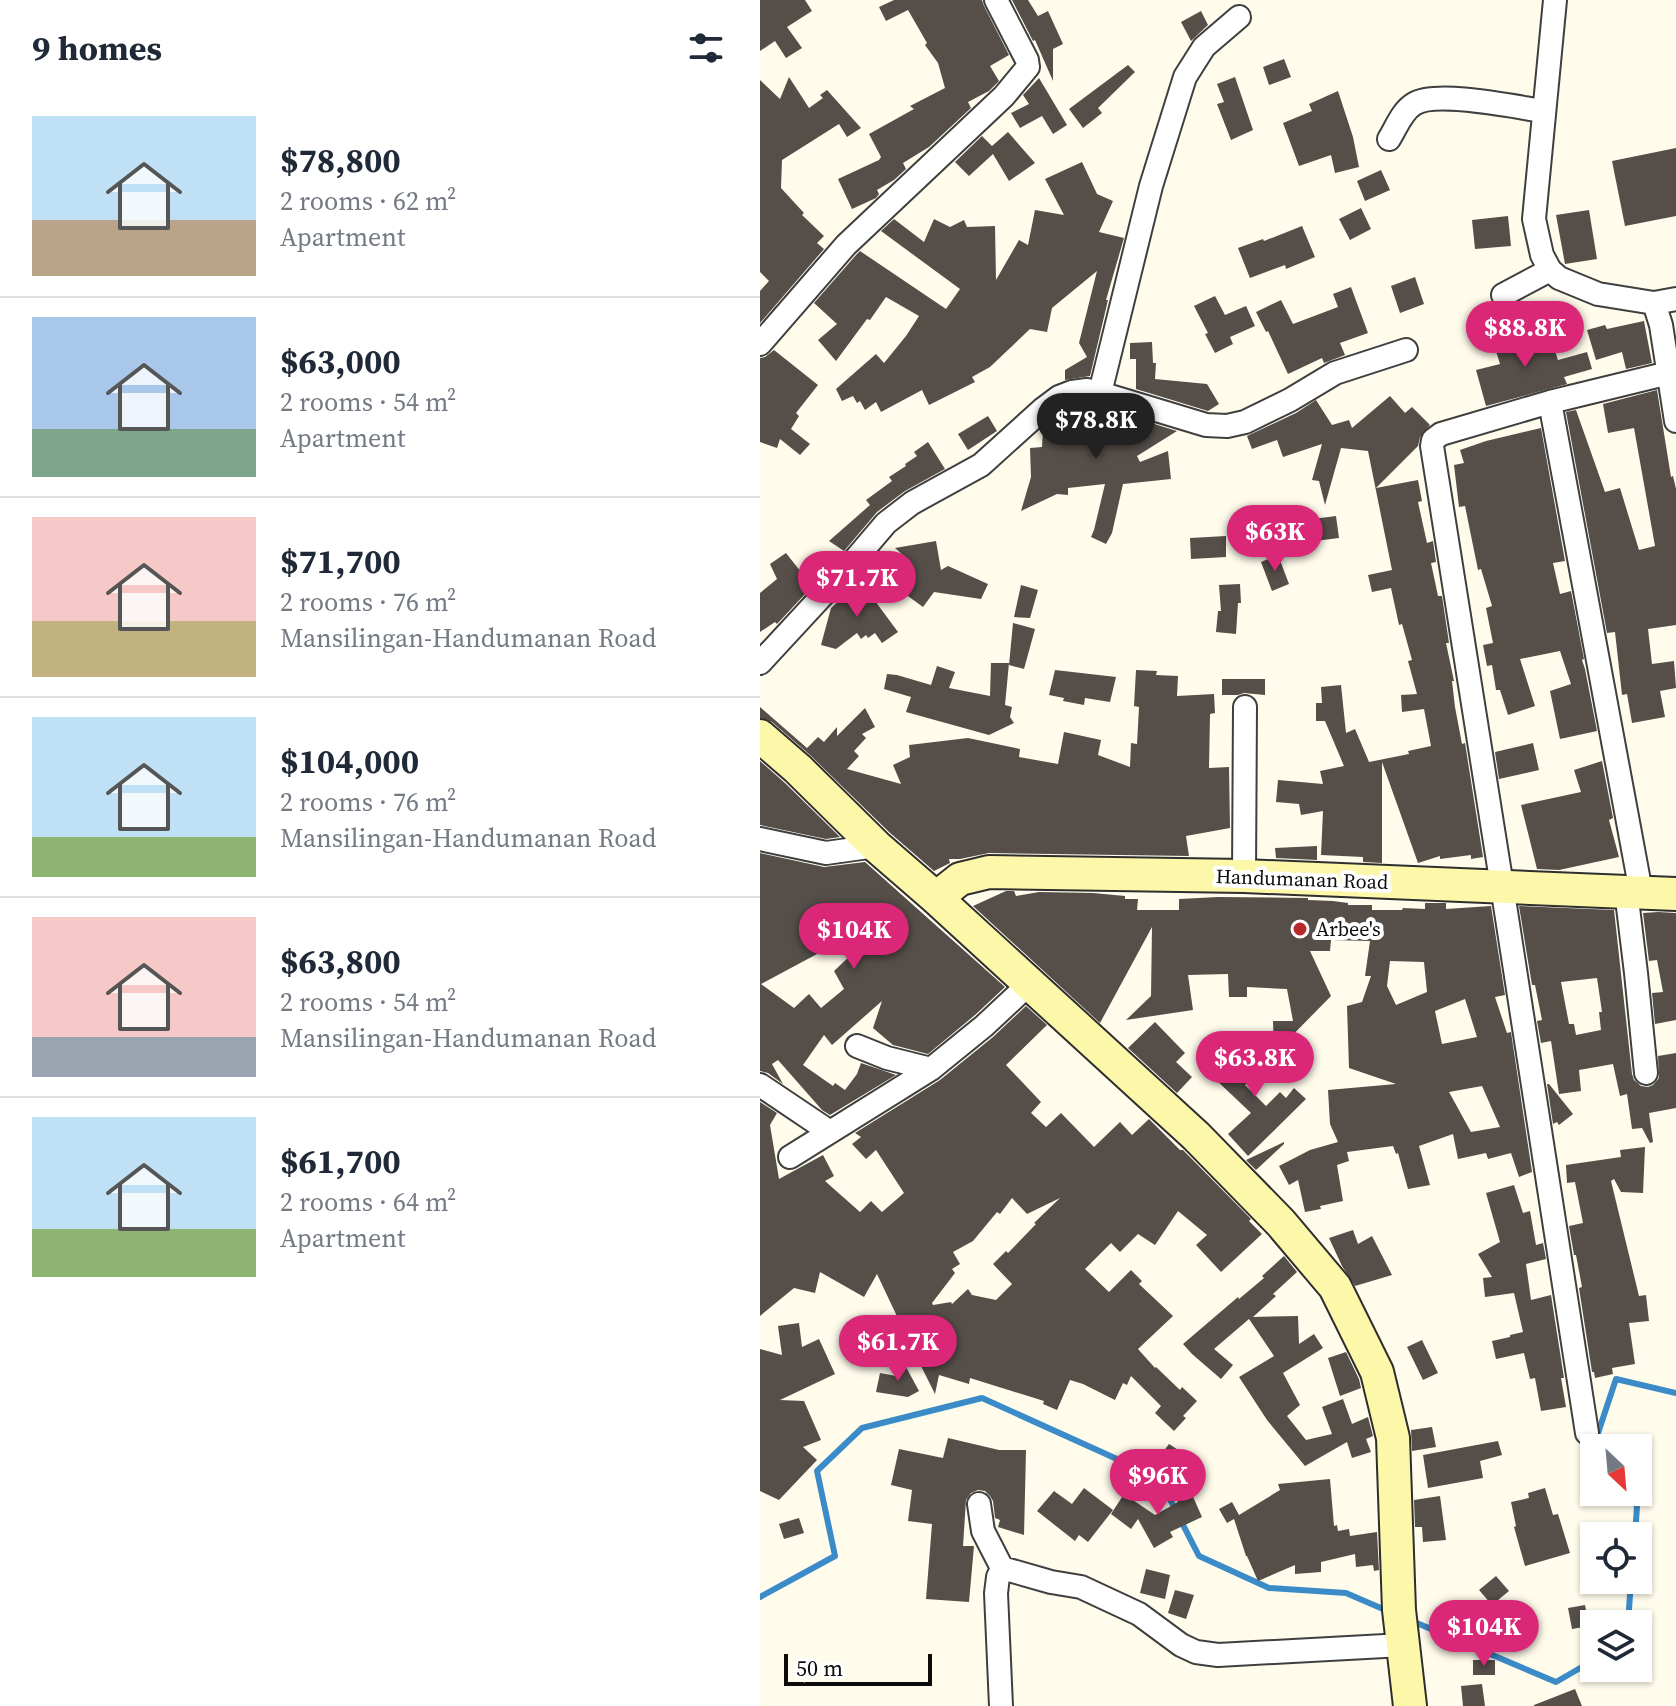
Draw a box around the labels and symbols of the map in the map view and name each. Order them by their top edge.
pin: $88.8K [1460,301,1590,369]
pin: $78.8K [1031,393,1161,461]
pin: $63K [1228,505,1322,573]
pin: $71.7K [792,551,922,619]
street label: Handumanan Road [1215,862,1389,896]
pin: $104K [798,903,910,971]
place label: Arbee's [1316,915,1381,943]
marker: Arbee's [1291,920,1309,938]
pin: $63.8K [1190,1031,1320,1099]
pin: $61.7K [833,1315,963,1383]
north arrow [1580,1434,1652,1506]
pin: $96K [1111,1449,1205,1517]
pin: $104K [1428,1600,1540,1668]
scale bar [784,1650,932,1686]

